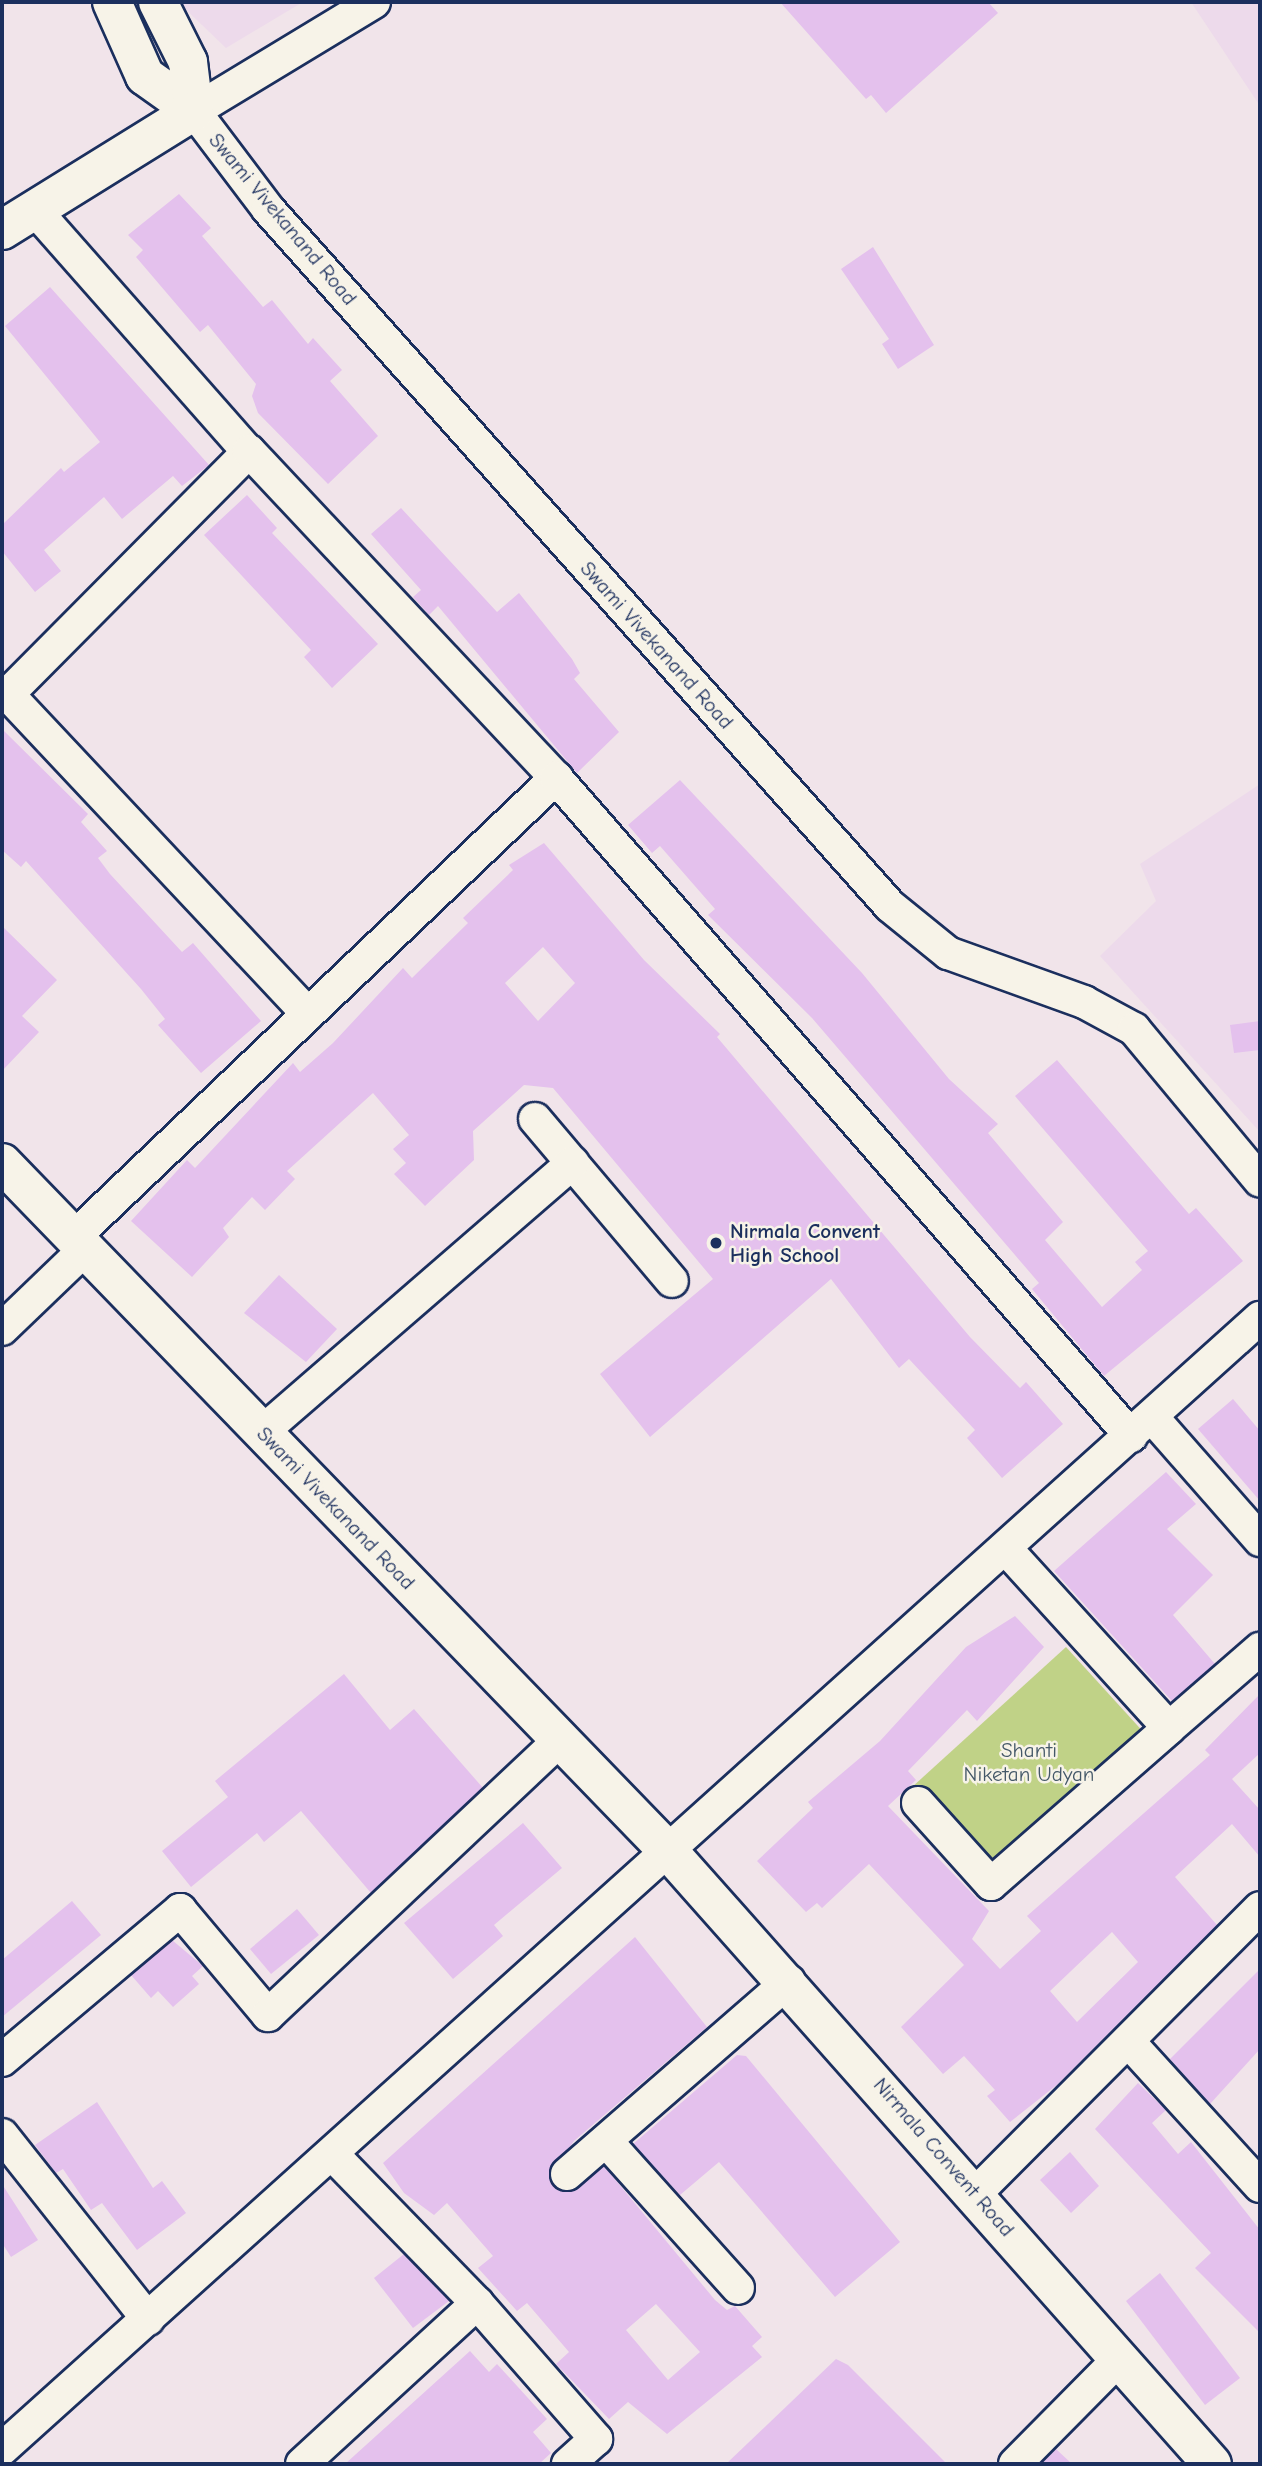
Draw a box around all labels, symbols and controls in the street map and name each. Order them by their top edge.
street label: Swami Vivekanand Road [204,128,362,310]
street label: Swami Vivekanand Road [575,556,739,734]
place label: Nirmala Convent High School [730,1218,880,1268]
marker: Nirmala Convent High School [708,1235,724,1251]
street label: Swami Vivekanand Road [252,1421,420,1595]
park label: Shanti Niketan Udyan [964,1737,1094,1787]
street label: Nirmala Convent Road [868,2072,1020,2242]

